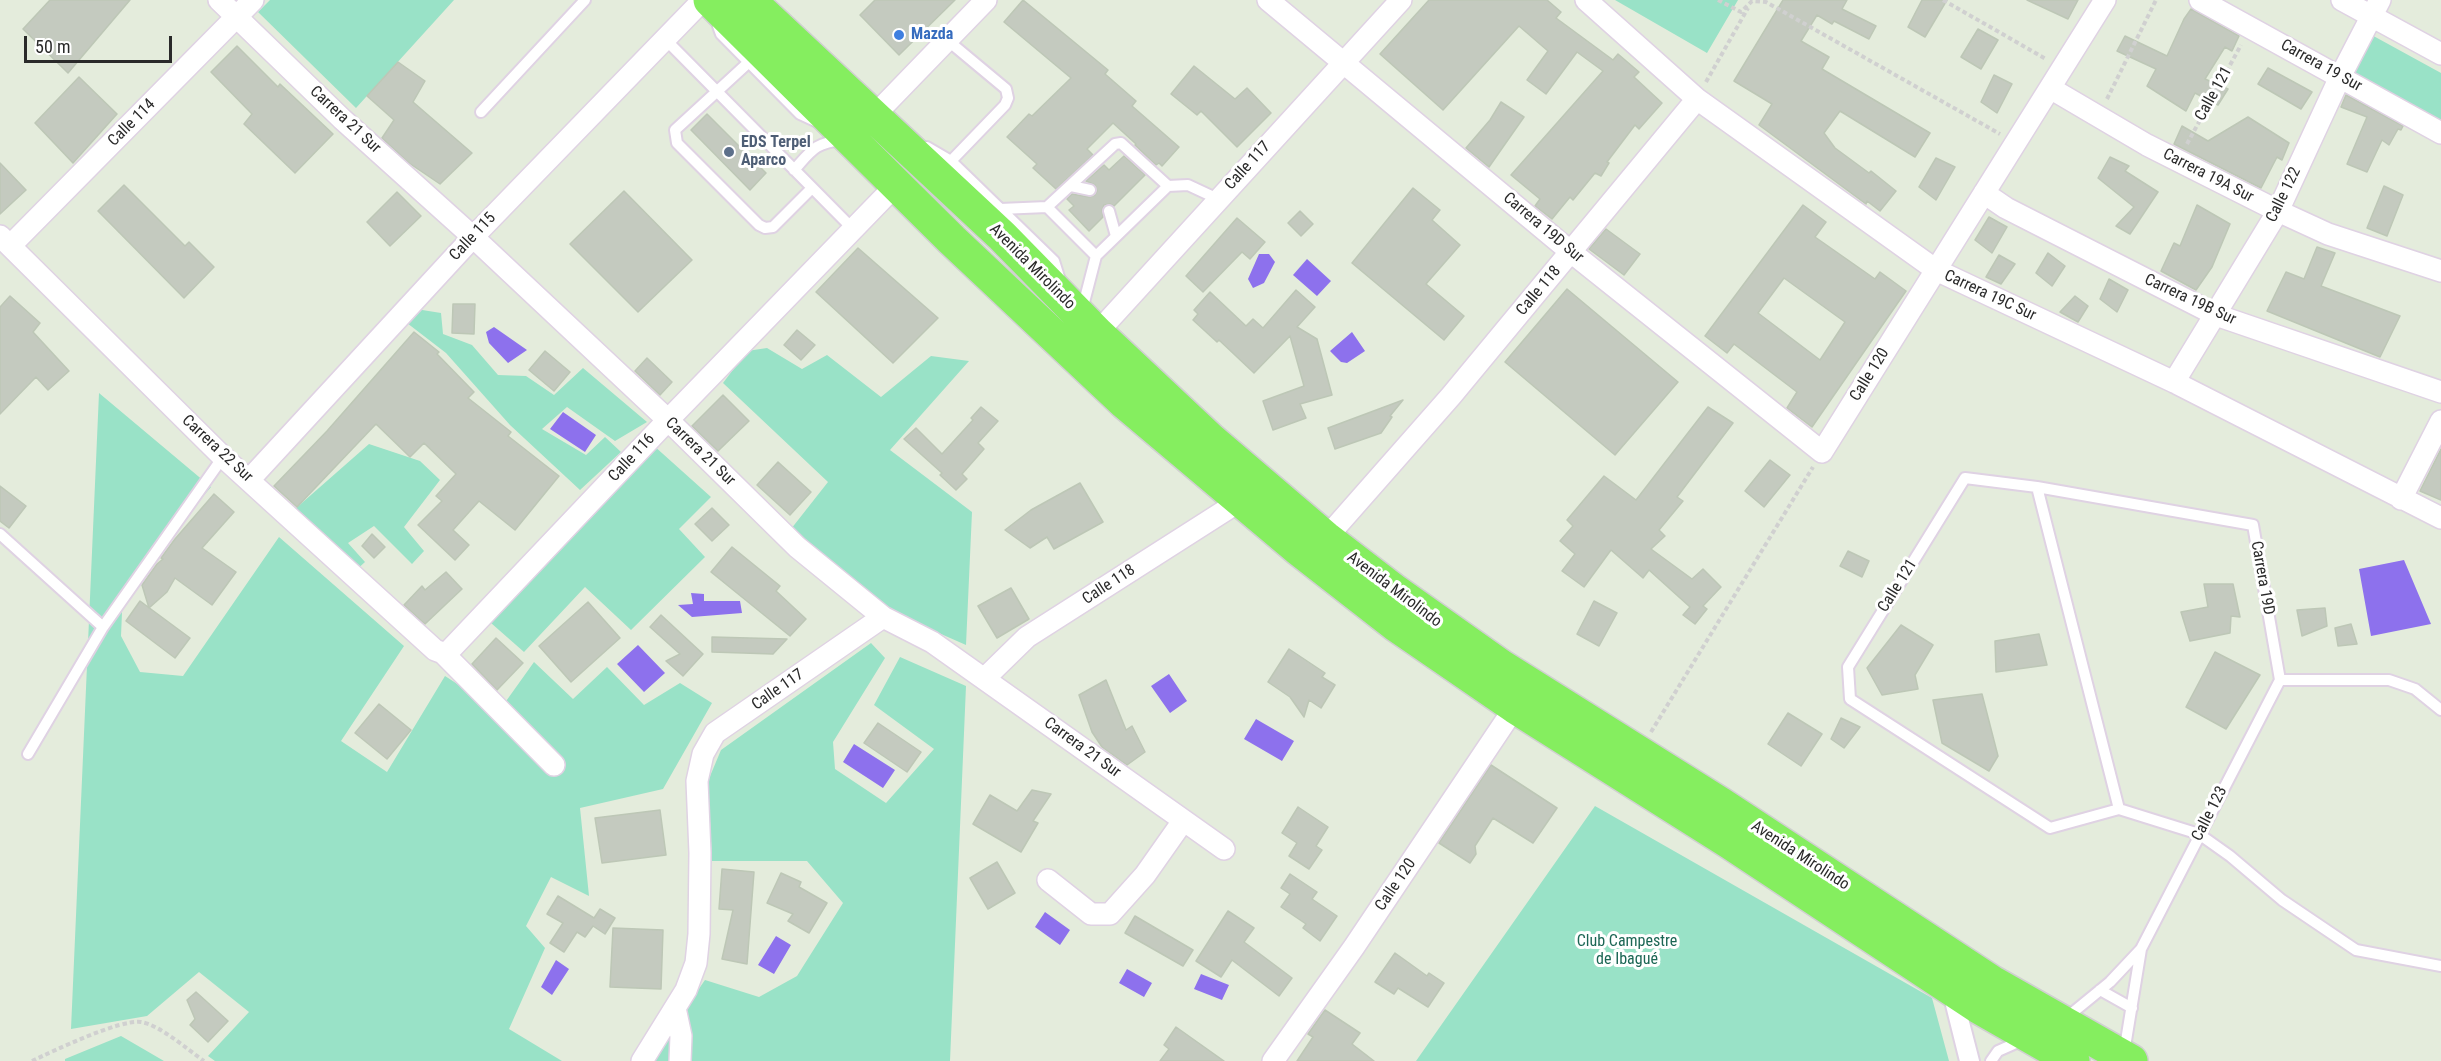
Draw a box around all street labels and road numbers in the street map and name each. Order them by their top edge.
street label: Carrera 19 Sur [2277,36,2365,96]
street label: Calle 121 [2191,64,2237,124]
street label: Carrera 21 Sur [306,82,384,158]
street label: Calle 114 [104,95,160,151]
street label: Calle 117 [1221,138,1275,194]
street label: Carrera 19A Sur [2159,145,2257,207]
street label: Calle 122 [2262,164,2306,226]
street label: Carrera 19D Sur [1499,189,1587,267]
street label: Calle 115 [446,209,500,265]
street label: Avenida Mirolindo [985,220,1079,314]
street label: Calle 118 [1513,262,1565,320]
street label: Carrera 19C Sur [1941,266,2039,326]
street label: Carrera 19B Sur [2141,270,2239,330]
street label: Calle 120 [1846,345,1894,405]
street label: Carrera 22 Sur [178,411,256,487]
street label: Carrera 21 Sur [661,414,739,490]
street label: Calle 116 [605,430,659,486]
street label: Carrera 19D [2246,540,2278,616]
street label: Avenida Mirolindo [1343,548,1445,632]
street label: Calle 121 [1874,556,1922,616]
street label: Calle 118 [1079,561,1139,609]
street label: Calle 117 [748,665,808,715]
street label: Carrera 21 Sur [1040,714,1124,782]
street label: Calle 123 [2188,783,2232,845]
street label: Avenida Mirolindo [1747,817,1853,895]
street label: Calle 120 [1372,855,1420,915]

